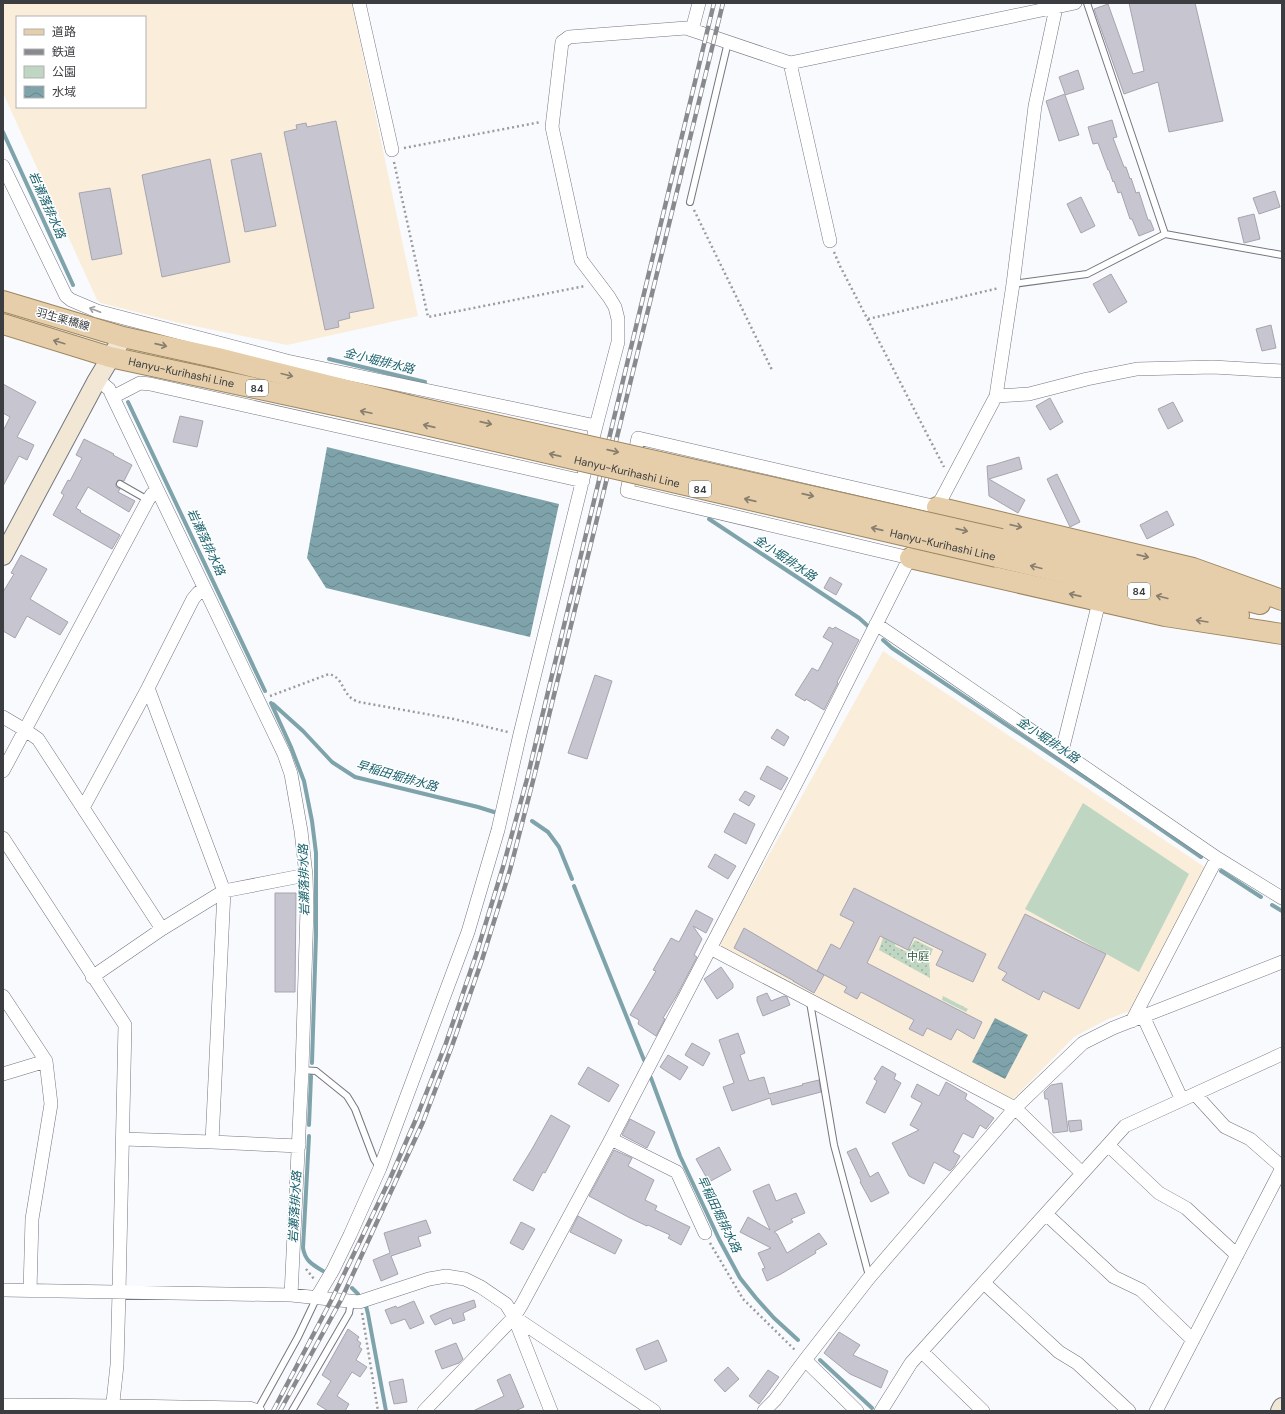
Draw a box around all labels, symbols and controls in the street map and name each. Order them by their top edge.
legend [16,16,146,108]
text: 道路 [52,24,76,40]
text: 鉄道 [52,44,76,60]
text: 公園 [52,64,76,80]
text: 水域 [52,84,76,100]
water label: 岩瀬落排水路 [25,169,69,242]
street label: 羽生栗橋線 [35,305,91,333]
one-way arrow [90,305,102,313]
one-way arrow [53,338,66,345]
one-way arrow [154,342,167,350]
water label: 金小堀排水路 [342,345,417,378]
street label: Hanyu-Kurihashi Line [127,354,236,390]
one-way arrow [281,372,294,380]
road number: 84 [246,380,268,396]
one-way arrow [359,408,372,415]
one-way arrow [479,419,492,427]
one-way arrow [423,422,436,430]
one-way arrow [606,448,619,456]
one-way arrow [549,451,562,459]
street label: Hanyu-Kurihashi Line [573,453,681,491]
road number: 84 [689,481,711,497]
one-way arrow [801,492,814,500]
one-way arrow [744,496,757,504]
water label: 岩瀬落排水路 [184,506,229,579]
one-way arrow [1009,523,1022,530]
one-way arrow [871,525,884,533]
street label: Hanyu-Kurihashi Line [889,525,997,563]
one-way arrow [955,527,968,535]
water label: 金小堀排水路 [751,531,820,585]
one-way arrow [1136,553,1149,560]
one-way arrow [1030,562,1043,570]
road number: 84 [1128,583,1150,599]
one-way arrow [1069,591,1082,599]
one-way arrow [1156,593,1169,600]
one-way arrow [1196,617,1209,625]
water label: 金小堀排水路 [1014,713,1083,767]
water label: 早稲田堀排水路 [354,757,441,796]
water label: 岩瀬落排水路 [295,843,313,916]
park label: 中庭 [907,949,929,963]
water label: 岩瀬落排水路 [285,1170,305,1243]
water label: 早稲田堀排水路 [693,1173,745,1256]

